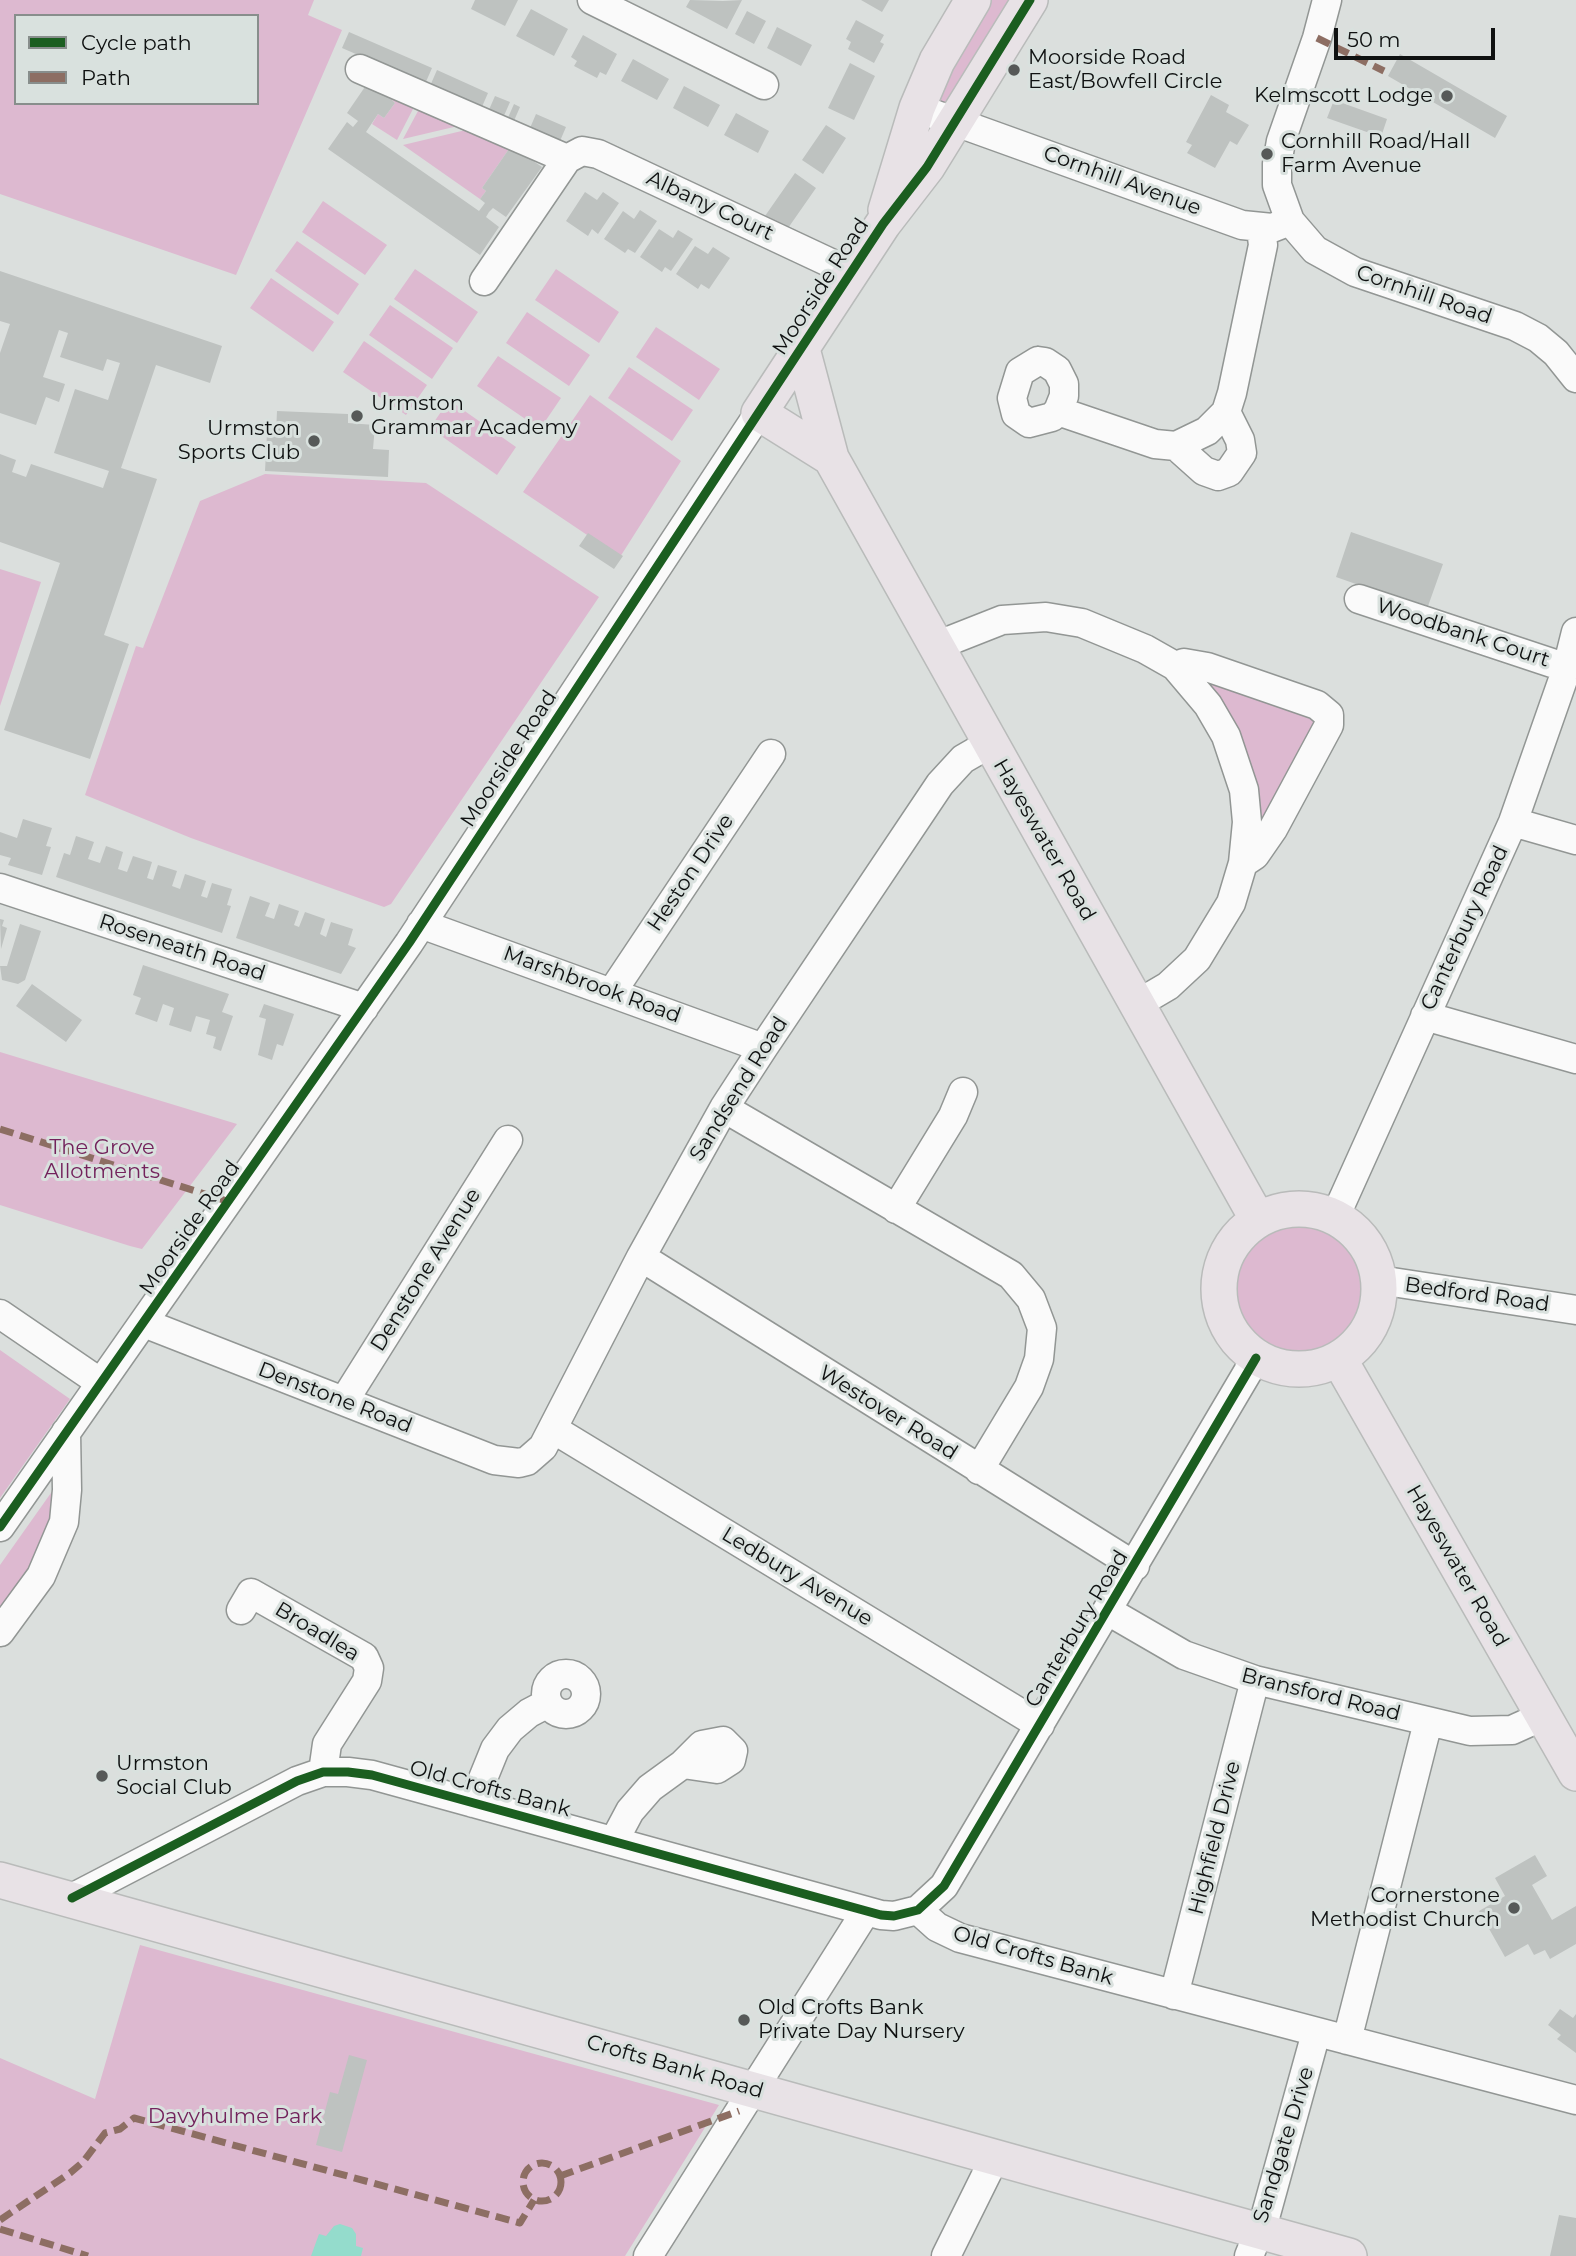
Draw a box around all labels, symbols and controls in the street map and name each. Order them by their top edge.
legend [14,14,259,105]
scale bar [1338,14,1499,58]
text: 50 m [1347,27,1401,52]
text: Cycle path [81,30,192,55]
place label: Moorside Road East/Bowfell Circle [1028,45,1222,95]
marker: Moorside Road East/Bowfell Circle [1006,62,1022,78]
text: Path [81,65,131,90]
place label: Kelmscott Lodge [1254,83,1433,109]
marker: Kelmscott Lodge [1439,88,1455,104]
place label: Cornhill Road/Hall Farm Avenue [1281,129,1470,179]
street label: Cornhill Avenue [1040,141,1204,221]
marker: Cornhill Road/Hall Farm Avenue [1259,146,1275,162]
street label: Albany Court [643,166,777,246]
street label: Moorside Road [767,214,875,360]
street label: Cornhill Road [1353,260,1495,330]
place label: Urmston Grammar Academy [371,391,577,441]
marker: Urmston Grammar Academy [349,408,365,424]
place label: Urmston Sports Club [178,416,300,466]
marker: Urmston Sports Club [306,433,322,449]
street label: Woodbank Court [1373,593,1553,673]
street label: Moorside Road [455,686,563,832]
street label: Hayeswater Road [987,754,1101,926]
street label: Heston Drive [643,810,739,936]
street label: Canterbury Road [1416,842,1514,1014]
street label: Roseneath Road [96,909,268,987]
street label: Marshbrook Road [500,941,684,1029]
street label: Sandsend Road [684,1012,794,1166]
park label: The Grove Allotments [44,1135,160,1185]
street label: Moorside Road [134,1156,246,1300]
street label: Denstone Avenue [366,1184,486,1356]
street label: Bedford Road [1403,1272,1551,1318]
street label: Denstone Road [254,1357,416,1439]
street label: Westover Road [814,1360,962,1466]
street label: Hayeswater Road [1400,1480,1514,1652]
street label: Ledbury Avenue [717,1522,877,1632]
street label: Canterbury Road [1020,1546,1134,1712]
street label: Broadlea [270,1597,364,1667]
street label: Bransford Road [1239,1663,1403,1727]
place label: Urmston Social Club [116,1751,232,1801]
street label: Old Crofts Bank [407,1755,573,1823]
street label: Highfield Drive [1184,1759,1246,1917]
marker: Urmston Social Club [94,1768,110,1784]
place label: Cornerstone Methodist Church [1310,1883,1500,1933]
marker: Cornerstone Methodist Church [1506,1900,1522,1916]
street label: Old Crofts Bank [950,1921,1116,1991]
place label: Old Crofts Bank Private Day Nursery [758,1995,965,2045]
marker: Old Crofts Bank Private Day Nursery [736,2012,752,2028]
street label: Crofts Bank Road [584,2030,766,2104]
street label: Sandgate Drive [1248,2064,1320,2226]
park label: Davyhulme Park [148,2104,322,2130]

